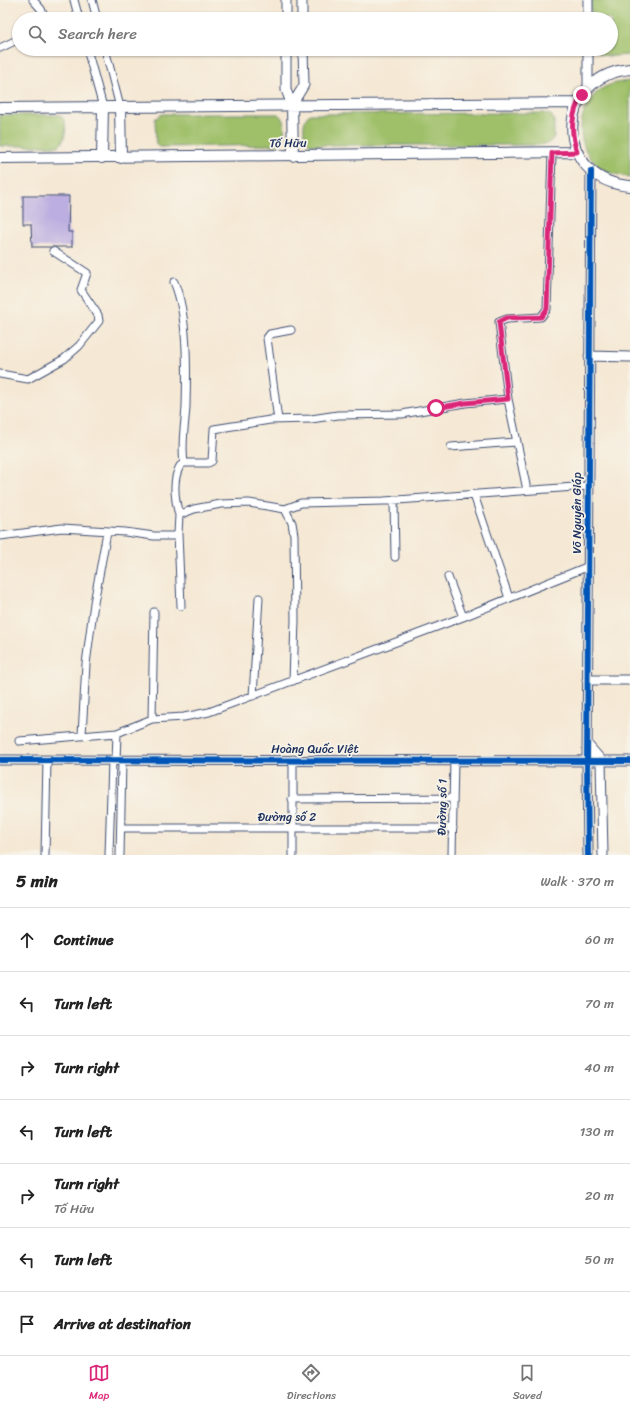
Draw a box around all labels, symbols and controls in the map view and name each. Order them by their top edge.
search box [12,12,618,56]
text: Search here [58,21,137,47]
icon: search [26,23,48,45]
route end [573,86,591,104]
street label: Tố Hữu [269,132,307,154]
route start [427,399,445,417]
street label: Võ Nguyên Giáp [566,472,588,554]
street label: Hoàng Quốc Việt [271,738,359,760]
street label: Đường số 1 [431,778,453,836]
street label: Đường số 2 [258,806,316,828]
text: 5 min [16,866,58,896]
text: Walk · 370 m [540,870,614,893]
text: Continue [54,927,114,953]
text: 60 m [585,928,614,951]
icon: ahead [16,929,38,951]
text: Turn left [54,991,112,1017]
text: 70 m [585,992,614,1015]
icon: left [16,993,38,1015]
text: Turn right [54,1055,119,1081]
text: 40 m [584,1056,614,1079]
icon: right [16,1057,38,1079]
text: Turn left [54,1119,112,1145]
text: 130 m [580,1120,614,1143]
icon: left [16,1121,38,1143]
text: Turn right [54,1171,119,1197]
text: 20 m [585,1184,614,1207]
icon: right [16,1185,38,1207]
text: Tố Hữu [54,1197,94,1220]
text: Turn left [54,1247,112,1273]
text: 50 m [584,1248,614,1271]
icon: left [16,1249,38,1271]
text: Arrive at destination [54,1311,191,1337]
icon: arrive [16,1313,38,1335]
tab: Map [88,1362,110,1405]
tab: Directions [287,1362,336,1405]
tab: Saved [513,1362,542,1405]

